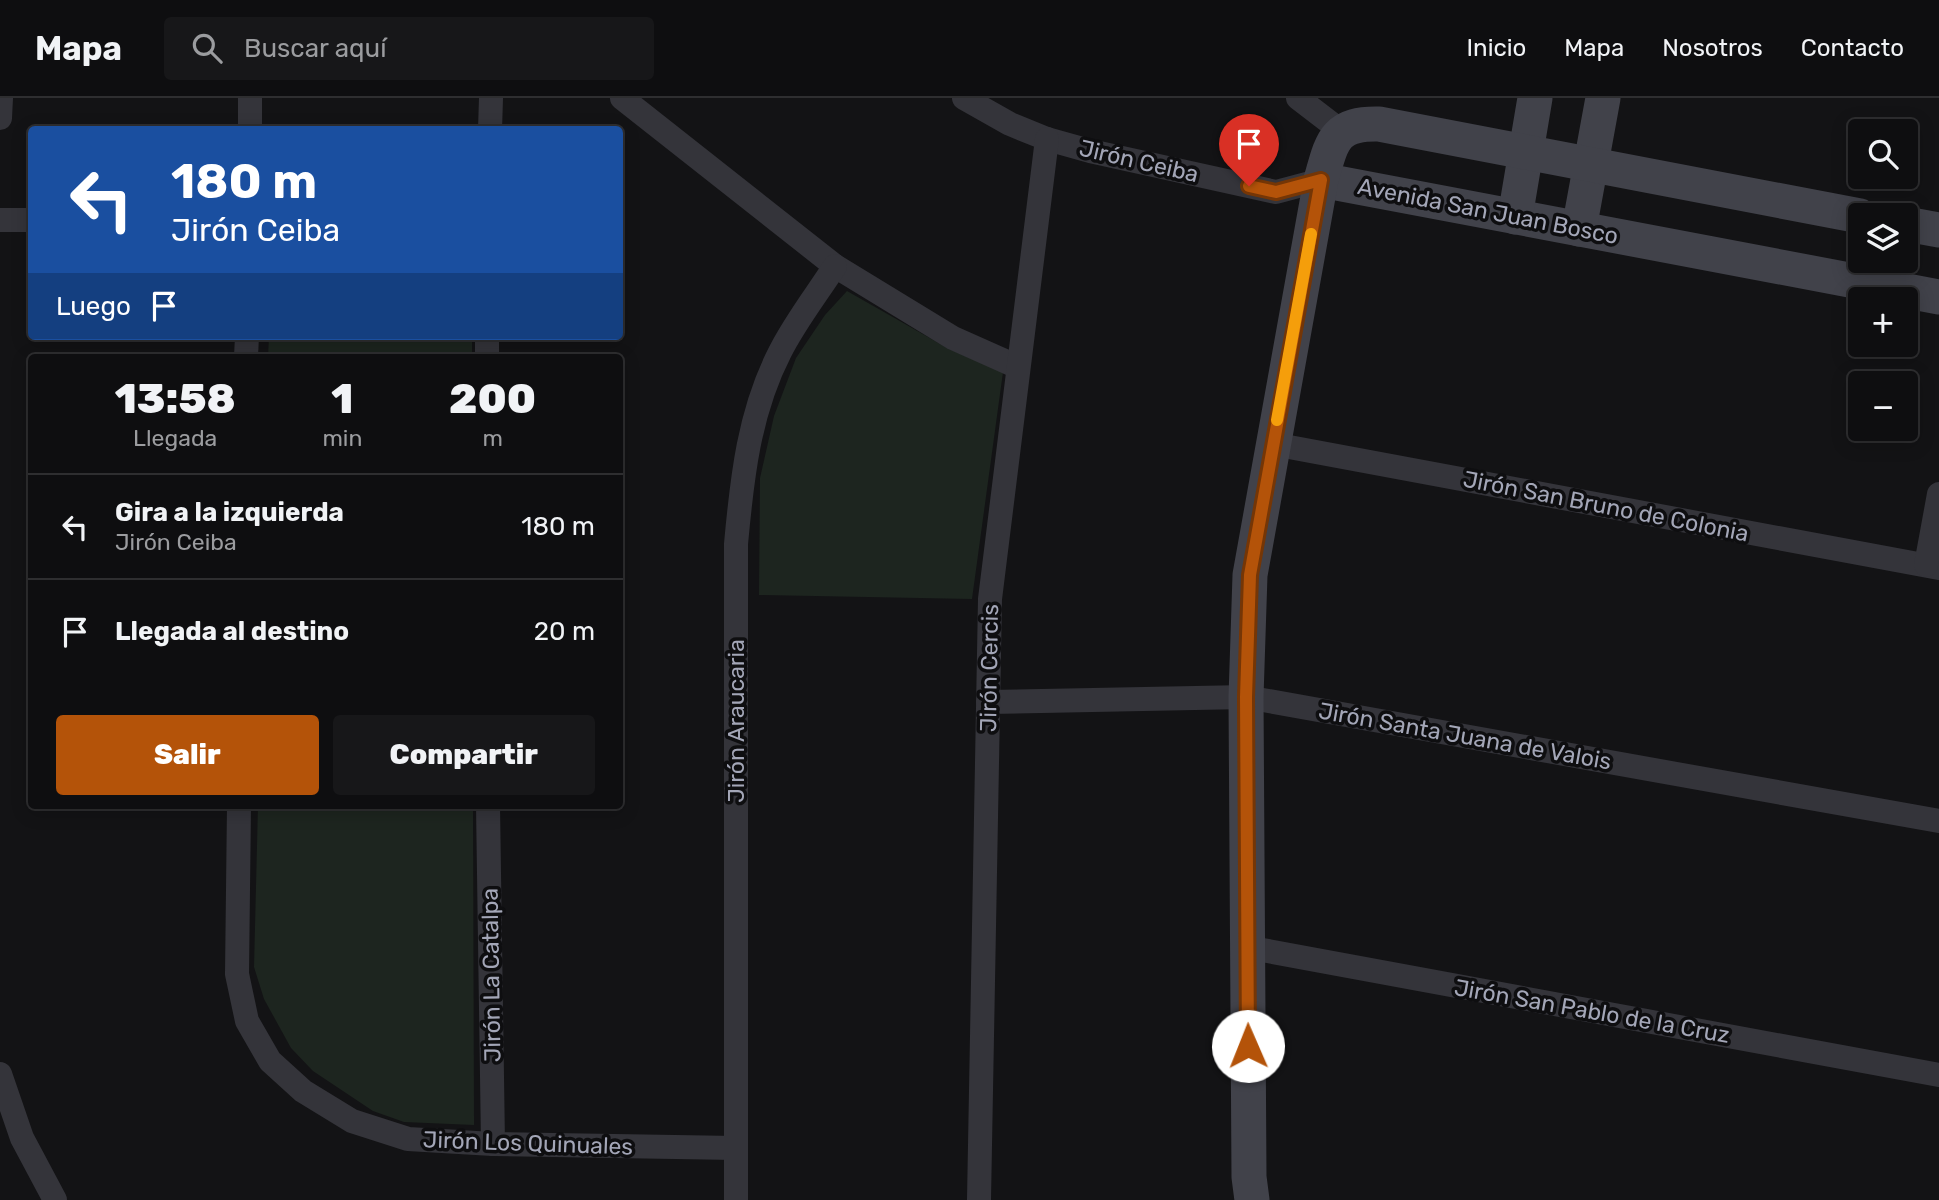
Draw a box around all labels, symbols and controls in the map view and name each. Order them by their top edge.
search box [164,17,654,80]
text: Mapa [35,29,122,68]
icon: search [188,29,226,67]
text: Buscar aquí [244,33,387,64]
text: Inicio [1467,34,1526,62]
text: Mapa [1564,34,1624,62]
text: Nosotros [1662,34,1763,62]
text: Contacto [1801,34,1904,62]
pin [1219,114,1279,186]
map controls [1848,119,1918,441]
button: search [1848,119,1918,189]
icon: arrive [1230,125,1268,163]
street label: Jirón Ceiba [1077,134,1201,188]
text: 180 m [171,152,317,210]
icon: left [56,154,147,245]
street label: Avenida San Juan Bosco [1355,172,1621,250]
button: layers [1848,203,1918,273]
text: Jirón Ceiba [171,211,340,249]
icon: arrive [145,287,183,325]
button: + [1848,287,1918,357]
text: Luego [56,291,131,322]
button: − [1848,371,1918,441]
text: 13:58 [115,374,236,424]
text: 1 [331,374,353,424]
text: 200 [449,374,536,424]
text: Llegada [133,424,217,452]
text: min [322,424,362,452]
text: m [482,424,503,452]
street label: Jirón San Bruno de Colonia [1461,465,1751,547]
text: Gira a la izquierda [115,497,344,528]
icon: left [56,508,94,546]
text: 180 m [521,511,595,542]
text: Jirón Ceiba [115,528,237,556]
street label: Jirón Cercis [974,604,1004,732]
icon: arrive [56,613,94,651]
text: Llegada al destino [115,616,349,647]
text: 20 m [534,616,595,647]
street label: Jirón Araucaria [722,639,750,803]
street label: Jirón Santa Juana de Valois [1316,696,1614,776]
button: Salir [56,715,319,795]
button: Compartir [333,715,595,795]
street label: Jirón La Catalpa [475,888,507,1062]
street label: Jirón San Pablo de la Cruz [1452,973,1732,1049]
position arrow [1211,1009,1285,1083]
street label: Jirón Los Quinuales [422,1125,634,1161]

